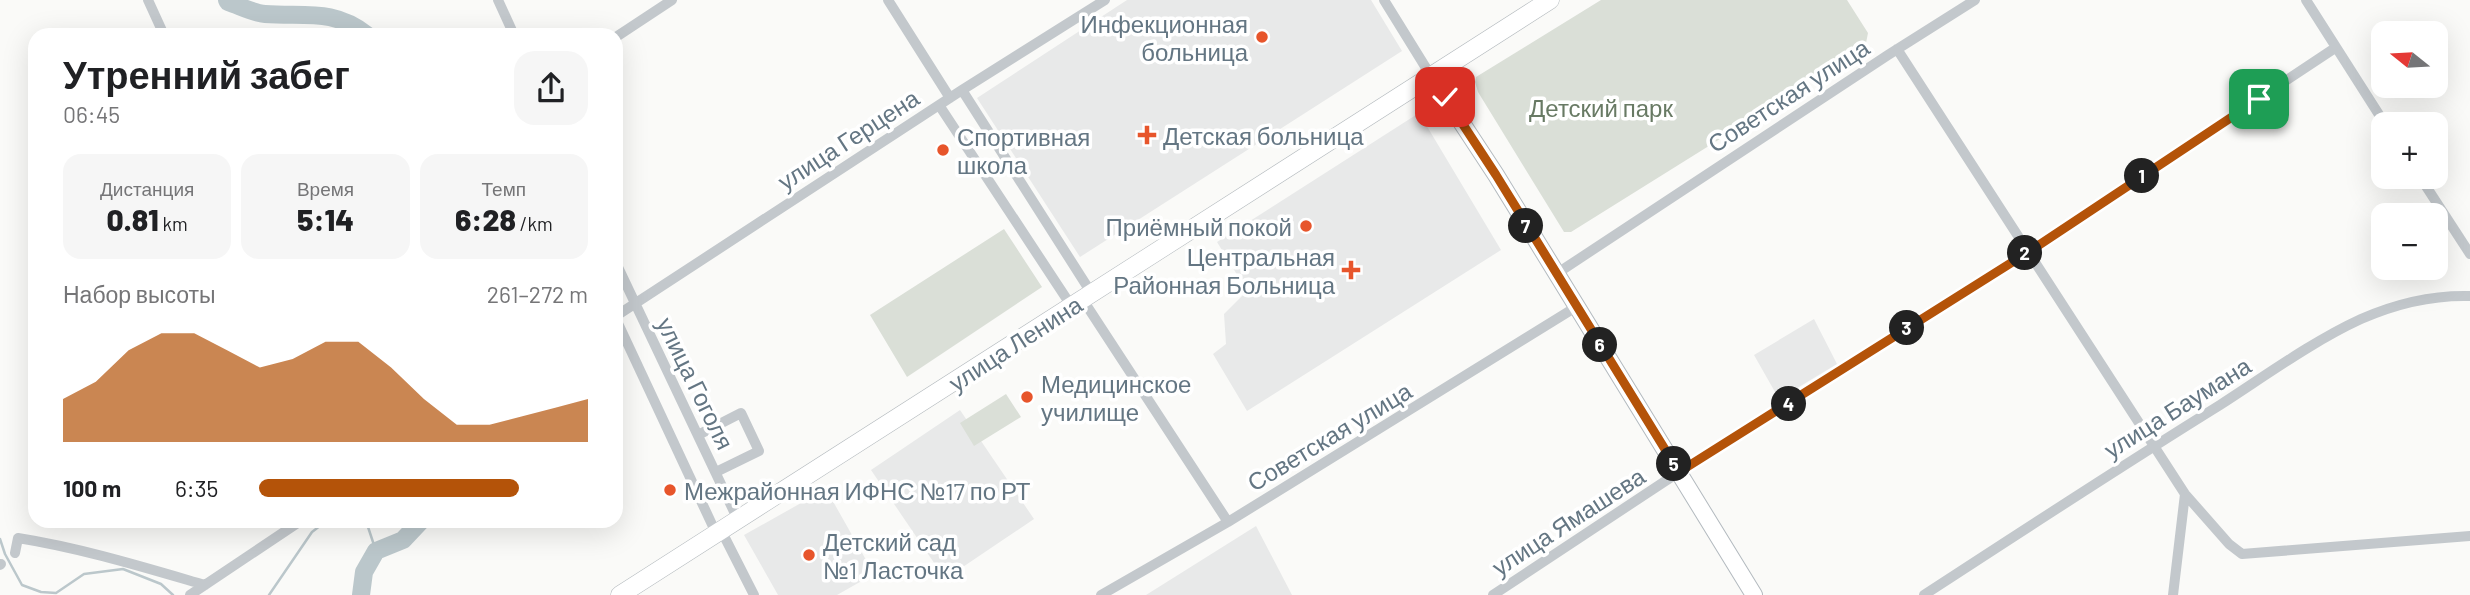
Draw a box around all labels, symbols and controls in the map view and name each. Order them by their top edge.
place label: Инфекционная больница [1081,9,1249,66]
north arrow [2371,21,2448,98]
map controls [2371,21,2448,280]
marker: Инфекционная больница [1254,29,1270,45]
street label: Советская улица [1702,32,1875,158]
text: Утренний забег [63,51,350,97]
button: share [514,51,588,125]
pin [1415,67,1475,127]
pin [2229,69,2289,129]
icon: check [1426,78,1464,116]
icon: arrive [2240,80,2278,118]
street label: улица Герцена [772,82,924,195]
park label: Детский парк [1529,93,1673,122]
text: 06:45 [63,100,120,128]
button: + [2371,112,2448,189]
place label: Детская больница [1163,121,1364,150]
place label: Спортивная школа [957,122,1090,179]
marker: Детская больница [1137,125,1157,145]
marker: Спортивная школа [935,142,951,158]
pin: 1 [2124,158,2160,194]
text: 1 [2138,164,2145,187]
text: Дистанция [100,177,194,200]
text: Время [297,177,354,200]
text: Темп [482,177,526,200]
text: 0.81 [107,201,159,237]
text: 5:14 [297,201,354,237]
text: 6:28 [455,201,516,237]
button: − [2371,203,2448,280]
pin: 7 [1508,208,1544,244]
text: km [159,212,188,235]
text: /km [516,212,553,235]
place label: Приёмный покой [1106,212,1292,241]
text: 7 [1521,214,1530,237]
marker: Приёмный покой [1298,218,1314,234]
pin: 2 [2008,236,2042,270]
text: 2 [2019,241,2030,264]
place label: Центральная Районная Больница [1113,242,1336,299]
marker: Центральная Районная Больница [1341,260,1361,280]
text: Набор высоты [63,280,216,308]
text: 261–272 m [487,280,588,308]
street label: улица Ленина [943,289,1088,397]
pin: 3 [1890,310,1924,346]
street label: улица Гоголя [652,312,740,454]
text: 3 [1901,316,1912,339]
pin: 6 [1582,328,1618,362]
text: 6 [1594,333,1605,356]
street label: улица Баумана [2098,350,2256,464]
place label: Медицинское училище [1041,369,1191,426]
street label: Советская улица [1242,375,1417,496]
pin: 4 [1772,386,1806,422]
marker: Медицинское училище [1019,389,1035,405]
text: 4 [1783,392,1794,415]
pin: 5 [1656,447,1692,482]
text: 5 [1668,452,1679,475]
street label: улица Ямашева [1486,460,1650,581]
text: 100 m [63,474,121,502]
text: 6:35 [175,474,218,502]
place label: Межрайонная ИФНС №17 по РТ [684,476,1031,505]
marker: Межрайонная ИФНС №17 по РТ [662,482,678,498]
place label: Детский сад №1 Ласточка [823,527,964,584]
marker: Детский сад №1 Ласточка [801,547,817,563]

